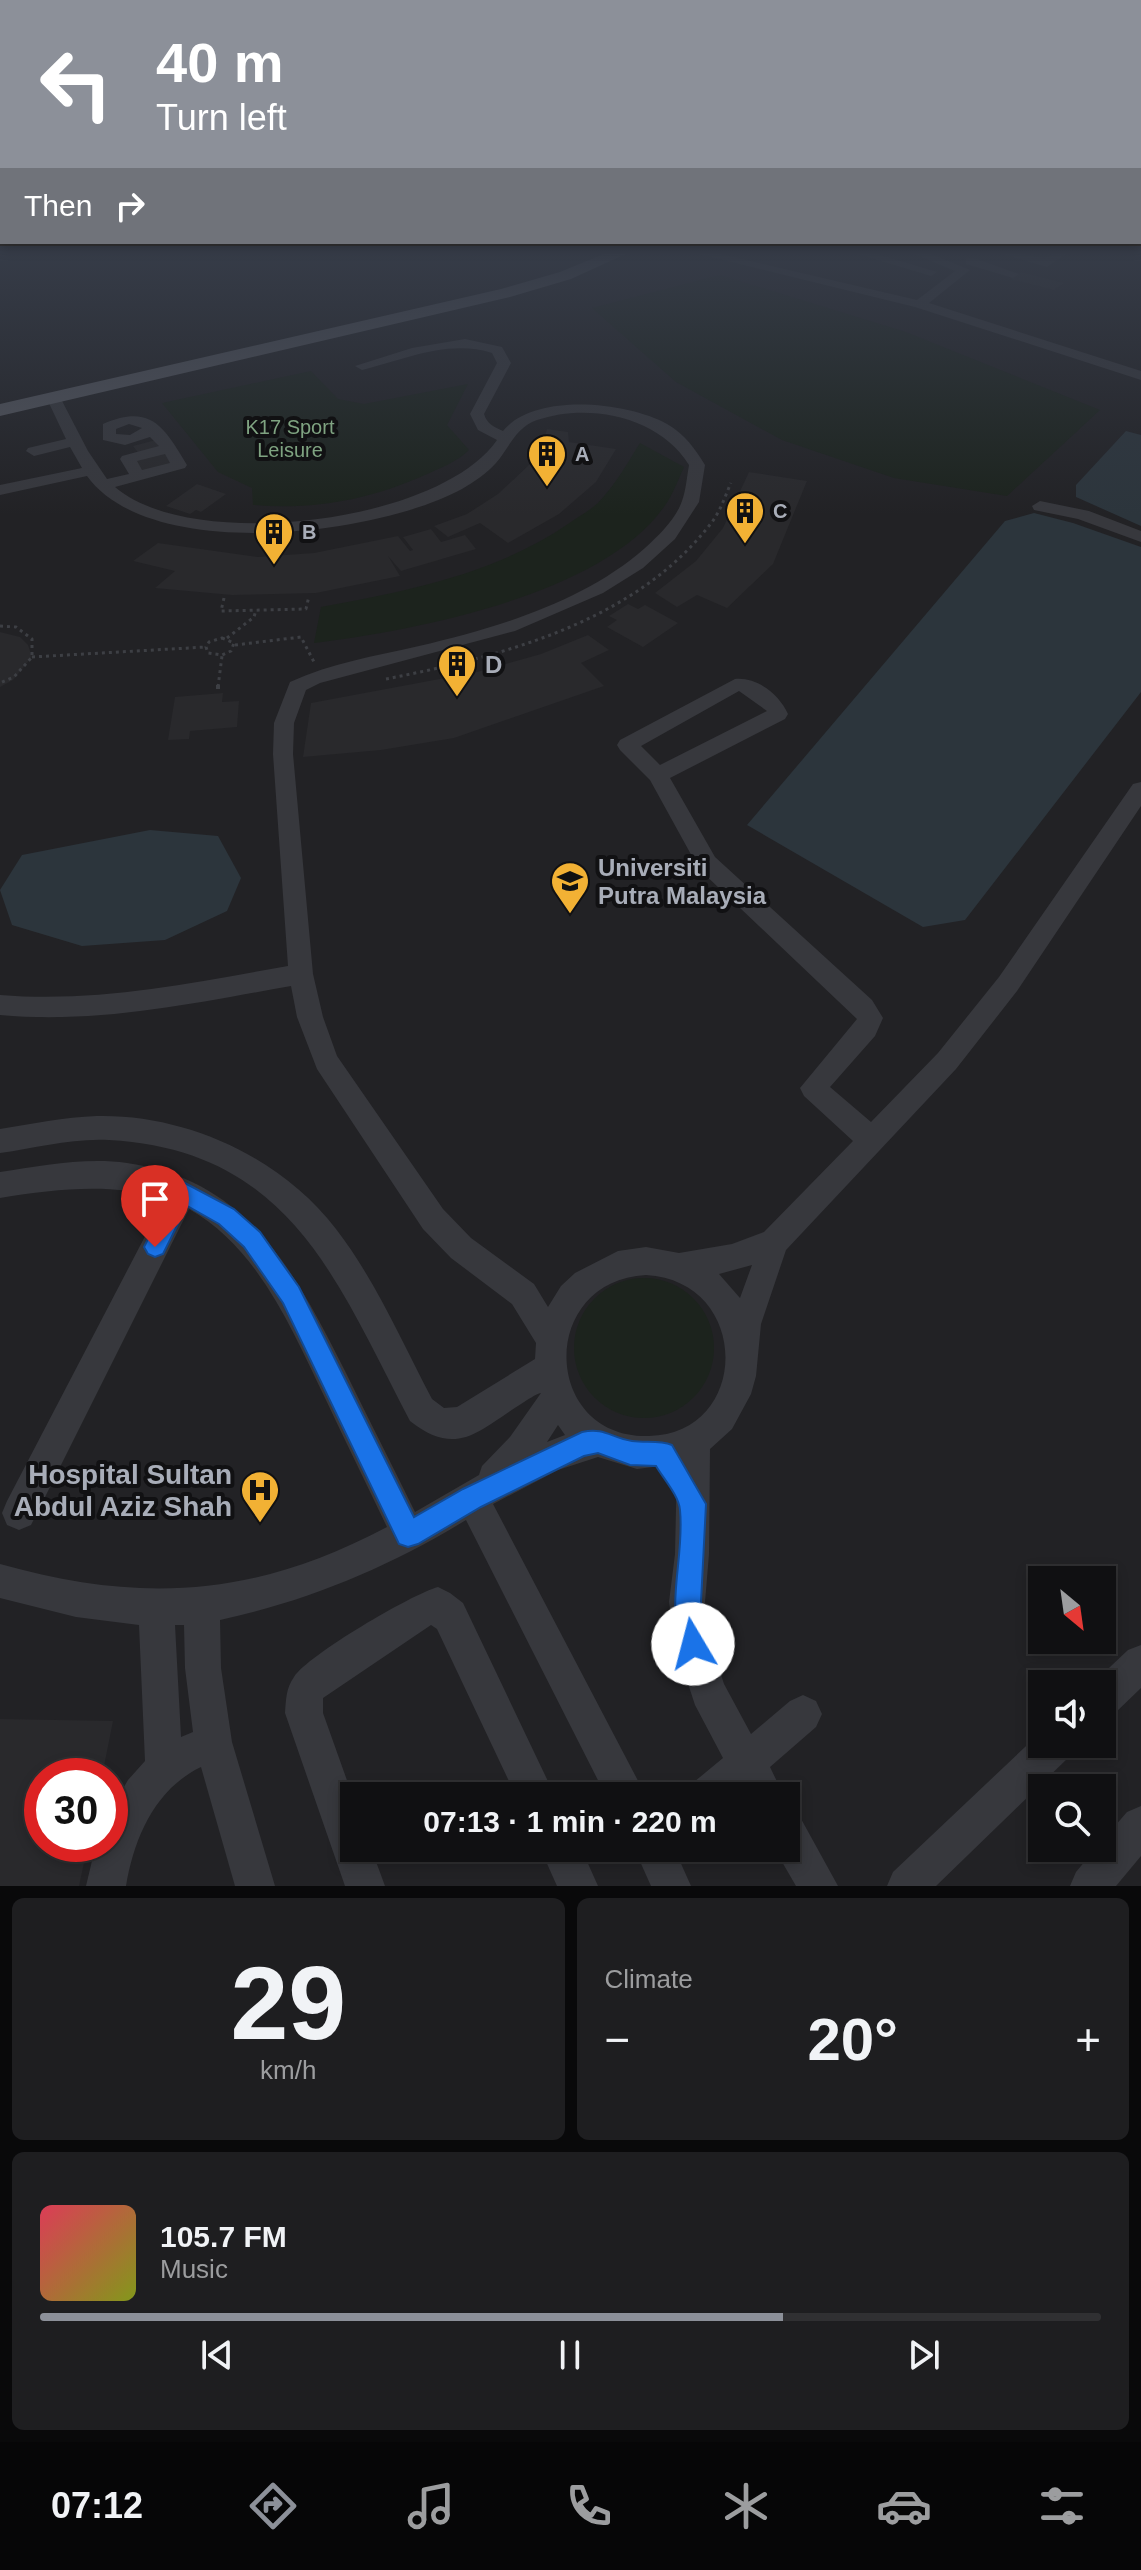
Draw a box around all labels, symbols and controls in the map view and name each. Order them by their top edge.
text: 40 m [156,31,284,94]
icon: left [24,32,128,136]
text: Turn left [156,97,287,138]
icon: right [108,184,152,228]
text: Then [24,189,92,222]
park label: K17 Sport Leisure [246,416,335,461]
building icon: A [526,433,568,488]
place label: A [575,443,589,465]
building icon: C [724,490,766,545]
place label: C [773,500,787,522]
building icon: B [253,511,295,566]
place label: B [302,521,316,543]
building icon: D [436,643,478,698]
place label: D [485,651,502,678]
place label: Universiti Putra Malaysia [598,854,767,909]
school or university icon: Universiti Putra Malaysia [549,860,591,915]
pin [121,1165,189,1247]
icon: arrive [133,1177,177,1221]
place label: Hospital Sultan Abdul Aziz Shah [14,1459,232,1522]
hospital icon: Hospital Sultan Abdul Aziz Shah [239,1469,281,1524]
north arrow [1028,1566,1116,1654]
map controls [1028,1566,1116,1862]
position arrow [651,1602,735,1686]
button: sound [1028,1670,1116,1758]
speed limit sign: 30 [24,1758,128,1862]
button: search [1028,1774,1116,1862]
text: 07:13 · 1 min · 220 m [423,1805,717,1838]
text: 29 [230,1945,346,2061]
text: Climate [605,1964,693,1994]
text: 20° [807,2006,898,2073]
text: − [605,2015,630,2064]
text: + [1075,2015,1101,2064]
text: km/h [260,2055,316,2085]
text: 105.7 FM [160,2220,287,2253]
text: Music [160,2254,228,2284]
icon: previous [195,2333,239,2377]
icon: pause [548,2333,592,2377]
icon: next [902,2333,946,2377]
icon: directions [245,2478,301,2534]
icon: music [403,2478,459,2534]
icon: phone [561,2478,617,2534]
icon: climate [718,2478,774,2534]
icon: car [876,2478,932,2534]
icon: filters [1034,2478,1090,2534]
text: 07:12 [51,2485,143,2526]

